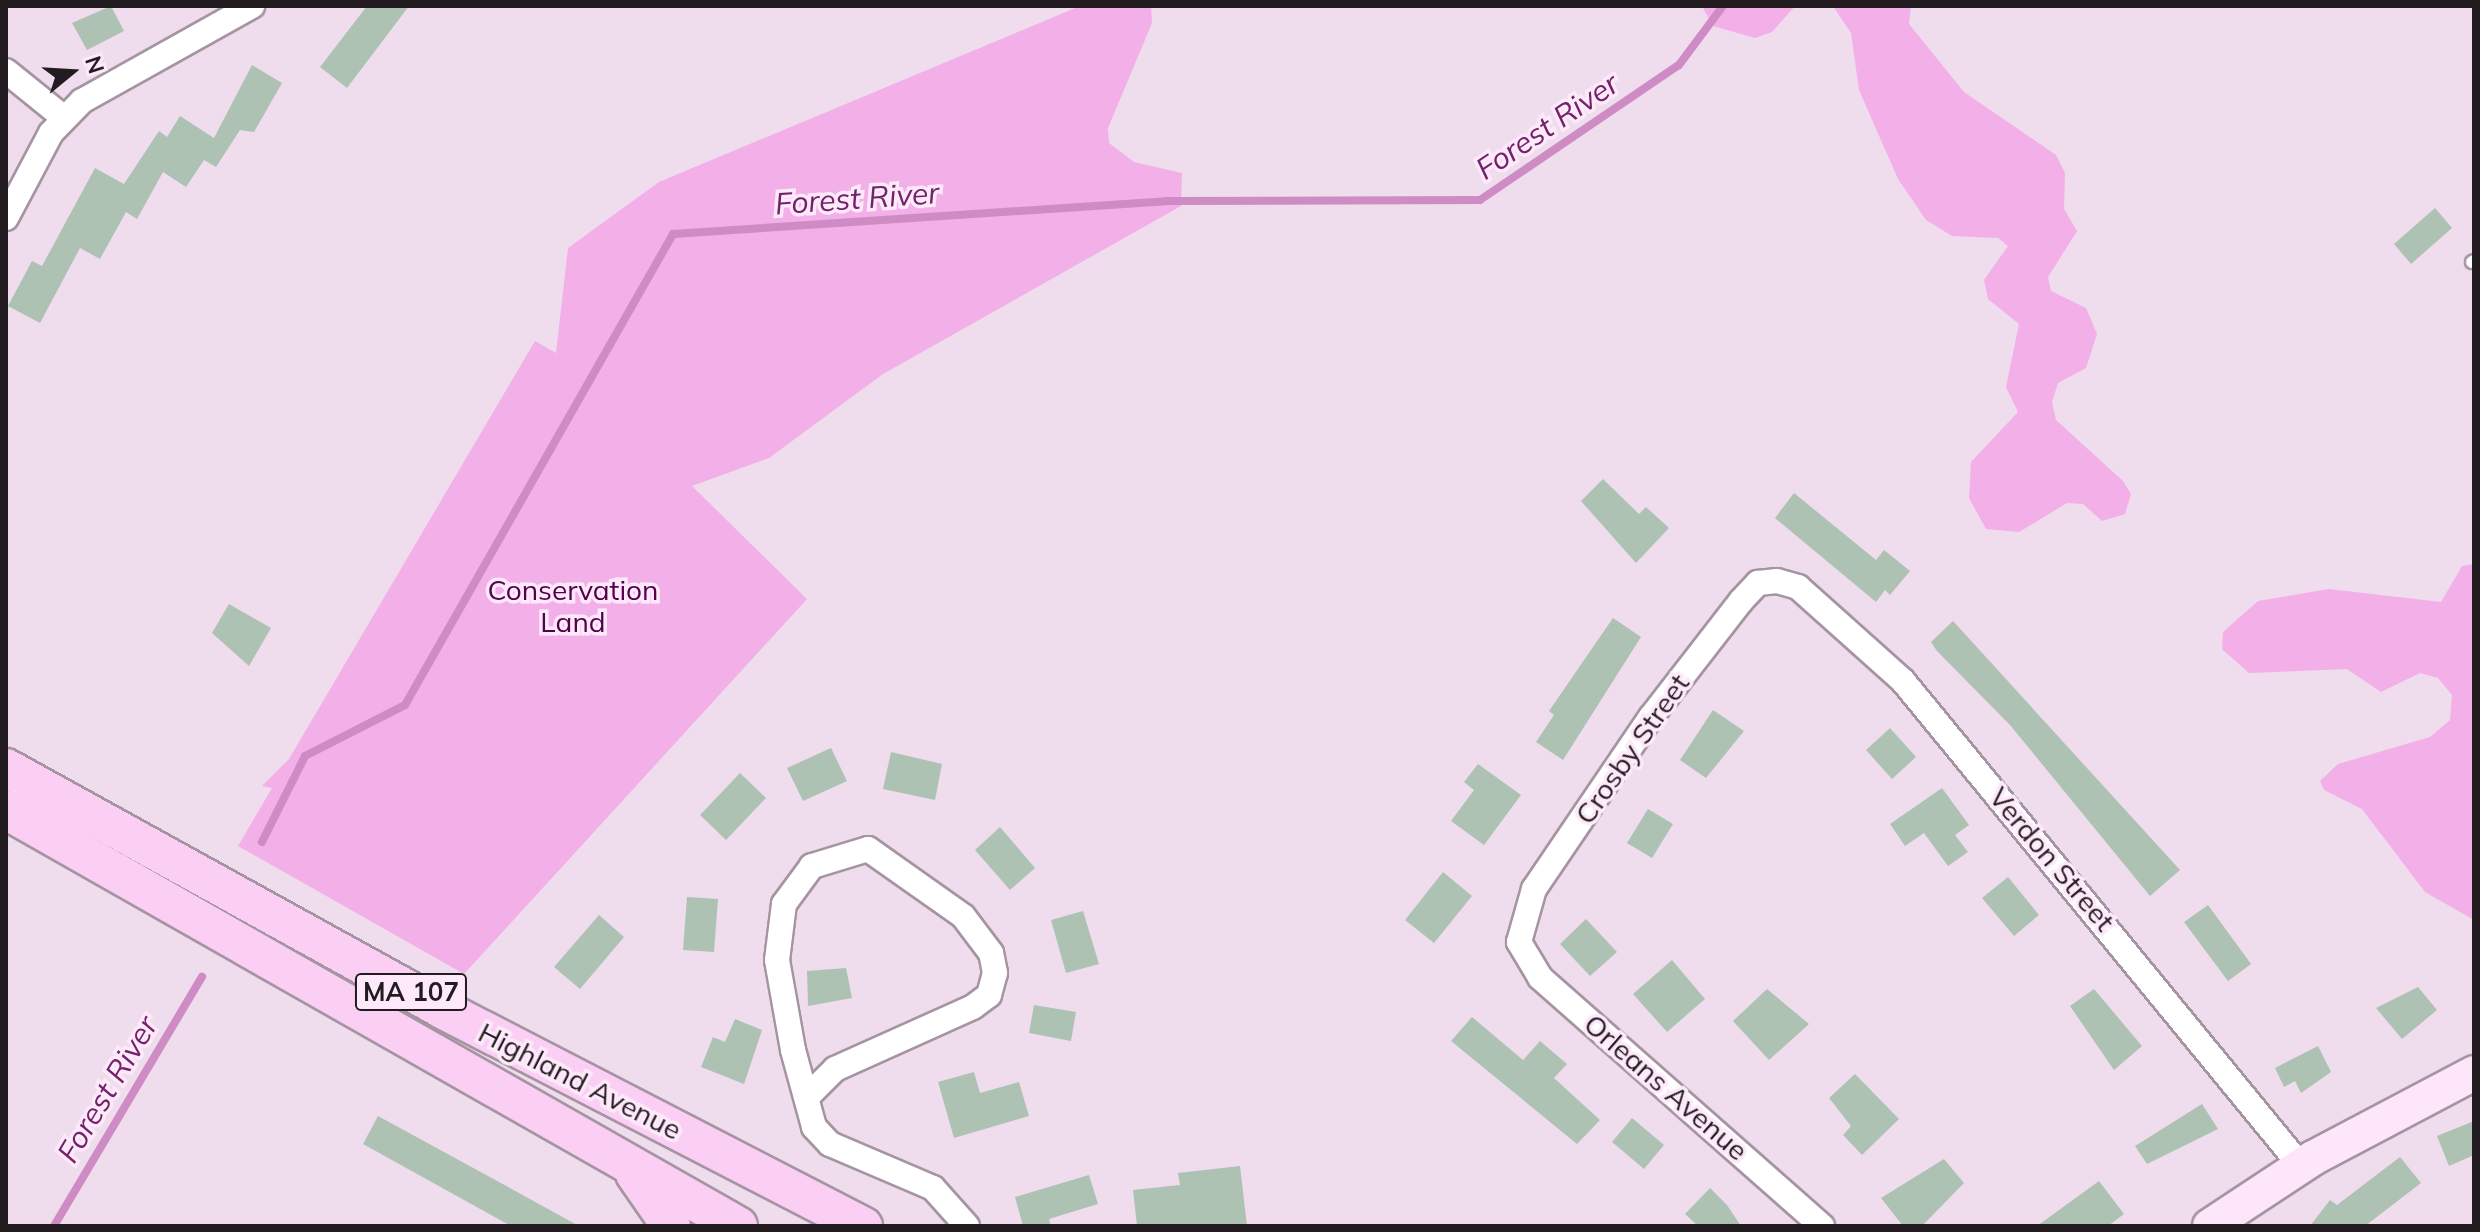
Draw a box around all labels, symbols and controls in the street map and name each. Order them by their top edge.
north arrow [32,32,112,112]
text: N [79,52,111,77]
water label: Forest River [1469,65,1625,187]
water label: Forest River [774,174,940,222]
park label: Conservation Land [488,573,658,639]
street label: Crosby Street [1568,668,1696,830]
street label: Verdon Street [1982,780,2122,938]
road number: MA 107 [353,970,469,1014]
street label: Orleans Avenue [1577,1007,1755,1167]
water label: Forest River [49,1009,165,1169]
street label: Highland Avenue [473,1015,687,1147]

